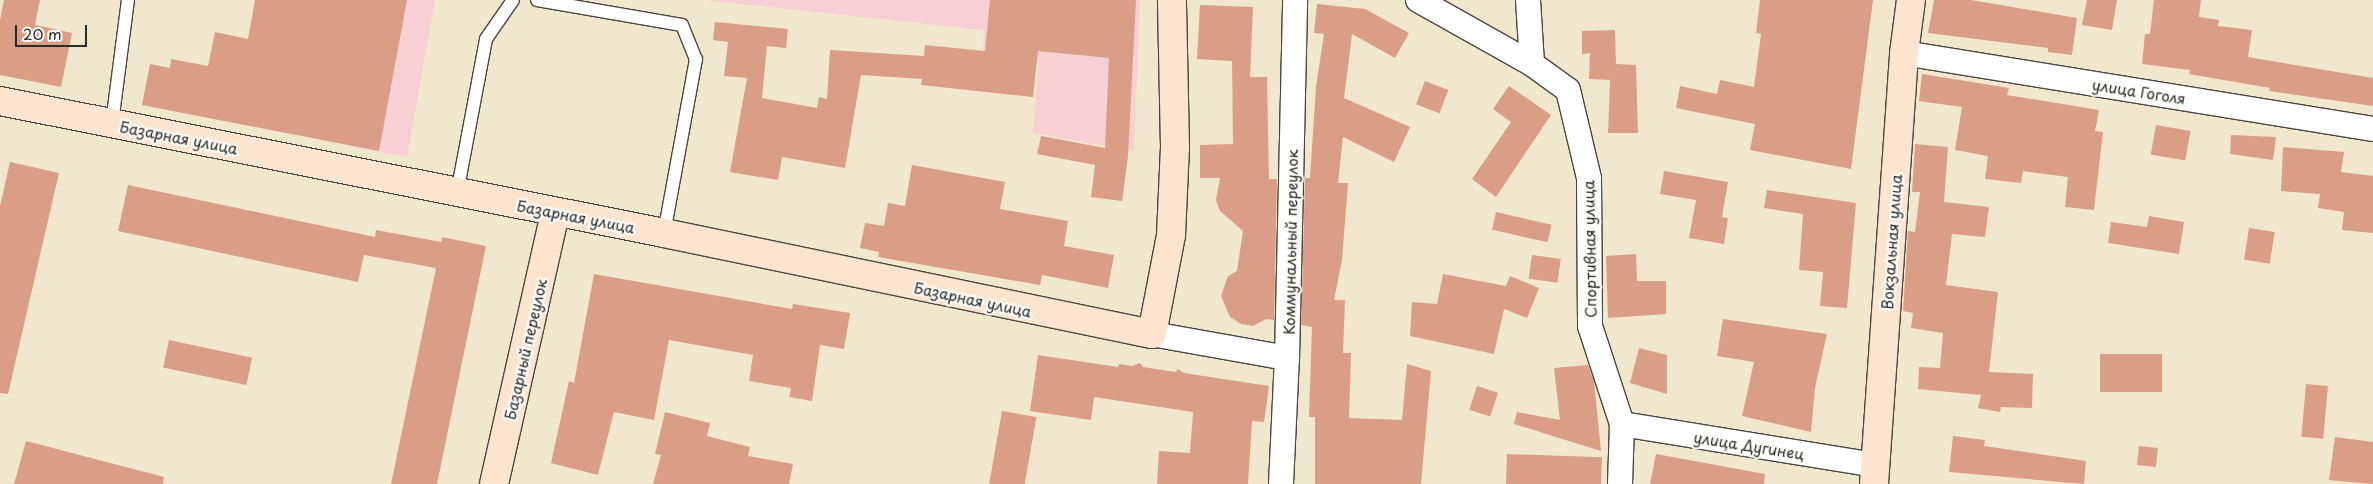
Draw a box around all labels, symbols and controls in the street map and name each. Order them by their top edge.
scale bar [18,15,90,47]
text: 20 m [23,22,62,45]
street label: улица Гоголя [2090,75,2188,107]
street label: Базарная улица [118,117,240,157]
street label: Коммунальный переулок [1279,149,1301,335]
street label: Вокзальная улица [1877,173,1905,311]
street label: Спортивная улица [1579,180,1599,318]
street label: Базарная улица [515,196,637,236]
street label: Базарный переулок [500,276,550,422]
street label: Базарная улица [912,278,1034,320]
street label: улица Дугинец [1692,427,1806,463]

